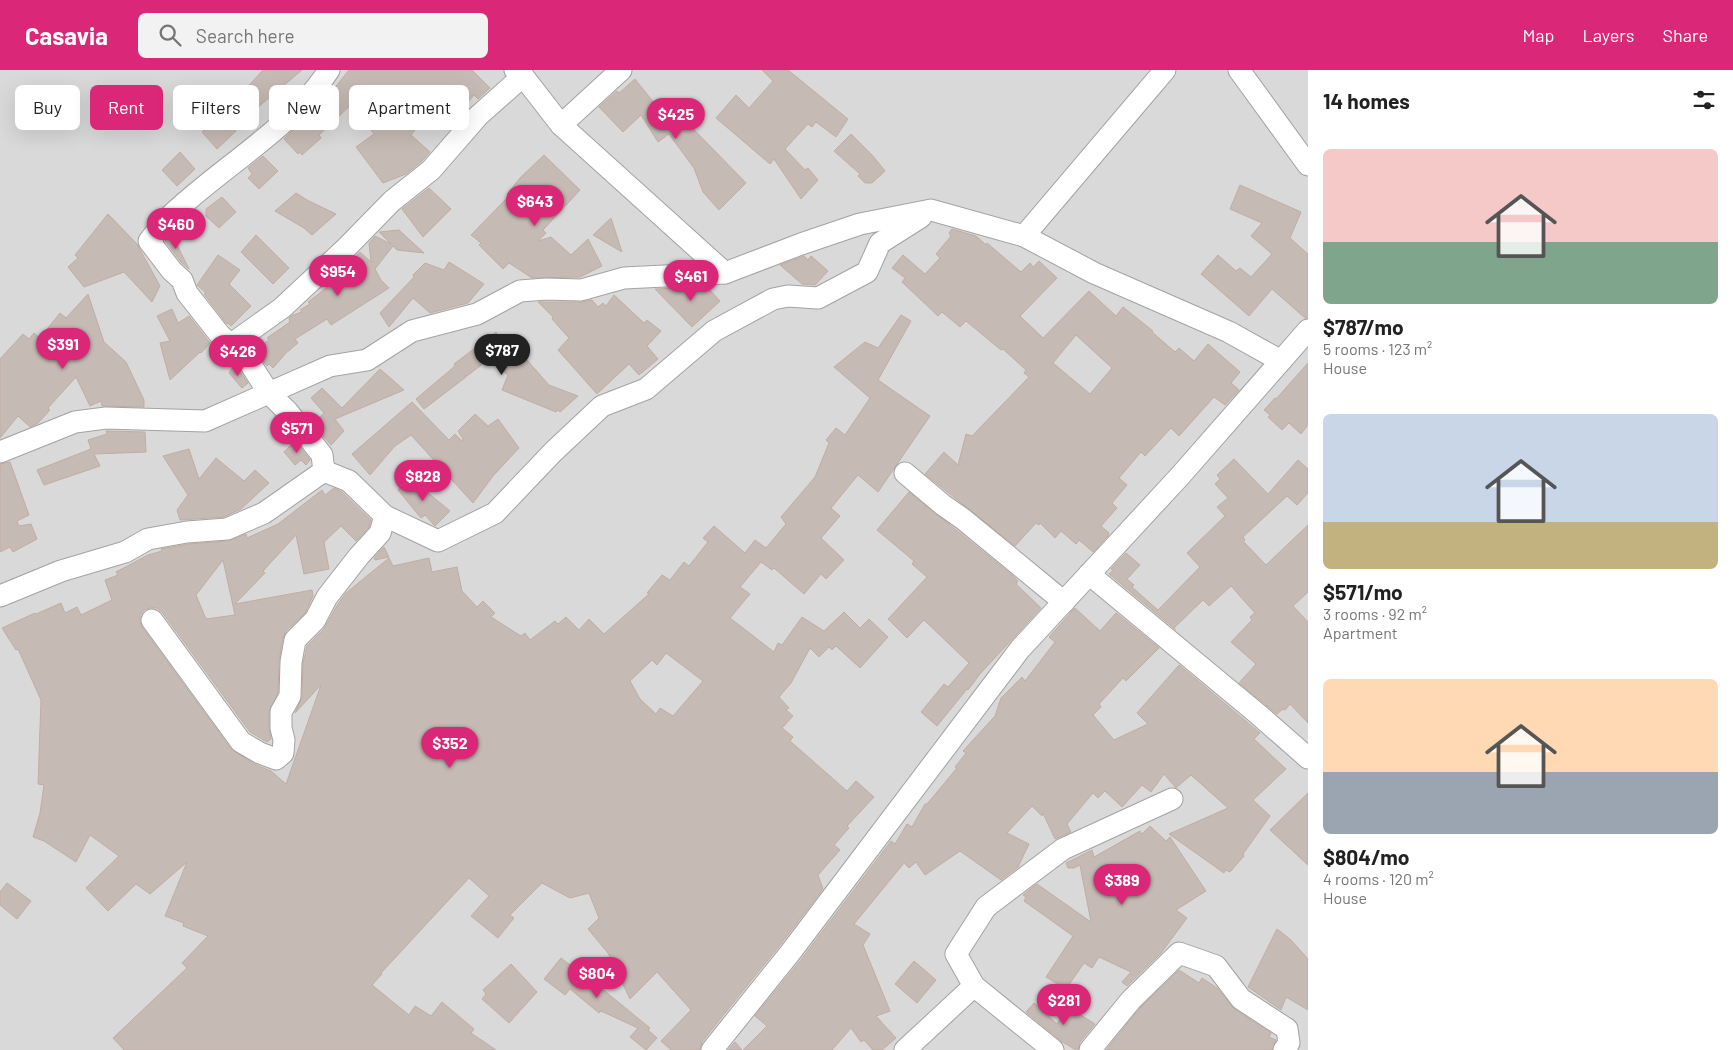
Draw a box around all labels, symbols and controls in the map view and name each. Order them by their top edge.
search box [138,13,488,58]
text: Casavia [25,21,108,50]
icon: search [156,21,184,49]
text: Search here [196,24,295,47]
text: Map [1522,24,1554,46]
text: Layers [1582,24,1635,46]
text: Share [1663,24,1708,46]
chip: Buy [15,85,80,130]
chip: Rent [90,85,163,130]
chip: Filters [173,85,259,130]
chip: New [269,85,339,130]
chip: Apartment [349,85,469,130]
icon: filters [1690,86,1718,114]
text: 14 homes [1323,88,1410,113]
pin: $425 [646,98,706,140]
text: $425 [658,104,694,123]
icon: home [1476,181,1566,271]
pin: $643 [505,184,565,227]
text: $643 [517,191,553,210]
pin: $460 [146,208,206,250]
text: $460 [158,214,194,233]
pin: $954 [308,254,368,297]
pin: $461 [661,260,721,302]
text: $954 [320,261,356,280]
text: $461 [675,266,707,285]
text: $787/mo [1323,314,1404,339]
pin: $391 [33,328,93,370]
text: $391 [47,334,79,353]
pin: $426 [208,334,268,377]
pin: $787 [472,334,532,376]
text: 5 rooms · 123 m² [1323,339,1432,358]
text: $787 [485,340,519,359]
text: $426 [220,341,256,360]
text: House [1323,358,1367,377]
pin: $571 [267,412,327,454]
text: $571 [281,418,313,437]
icon: home [1476,446,1566,536]
pin: $828 [393,460,453,502]
text: $828 [405,466,441,485]
text: $571/mo [1323,579,1403,604]
text: 3 rooms · 92 m² [1323,604,1427,623]
text: Apartment [1323,623,1398,642]
icon: home [1476,711,1566,801]
pin: $352 [420,726,480,769]
text: $352 [432,733,468,752]
text: $804/mo [1323,844,1410,869]
pin: $389 [1092,864,1152,906]
text: 4 rooms · 120 m² [1323,869,1434,888]
text: $389 [1105,870,1139,889]
text: House [1323,888,1367,907]
pin: $804 [567,956,627,999]
text: $804 [579,963,615,982]
pin: $281 [1034,984,1094,1026]
text: $281 [1048,990,1080,1009]

